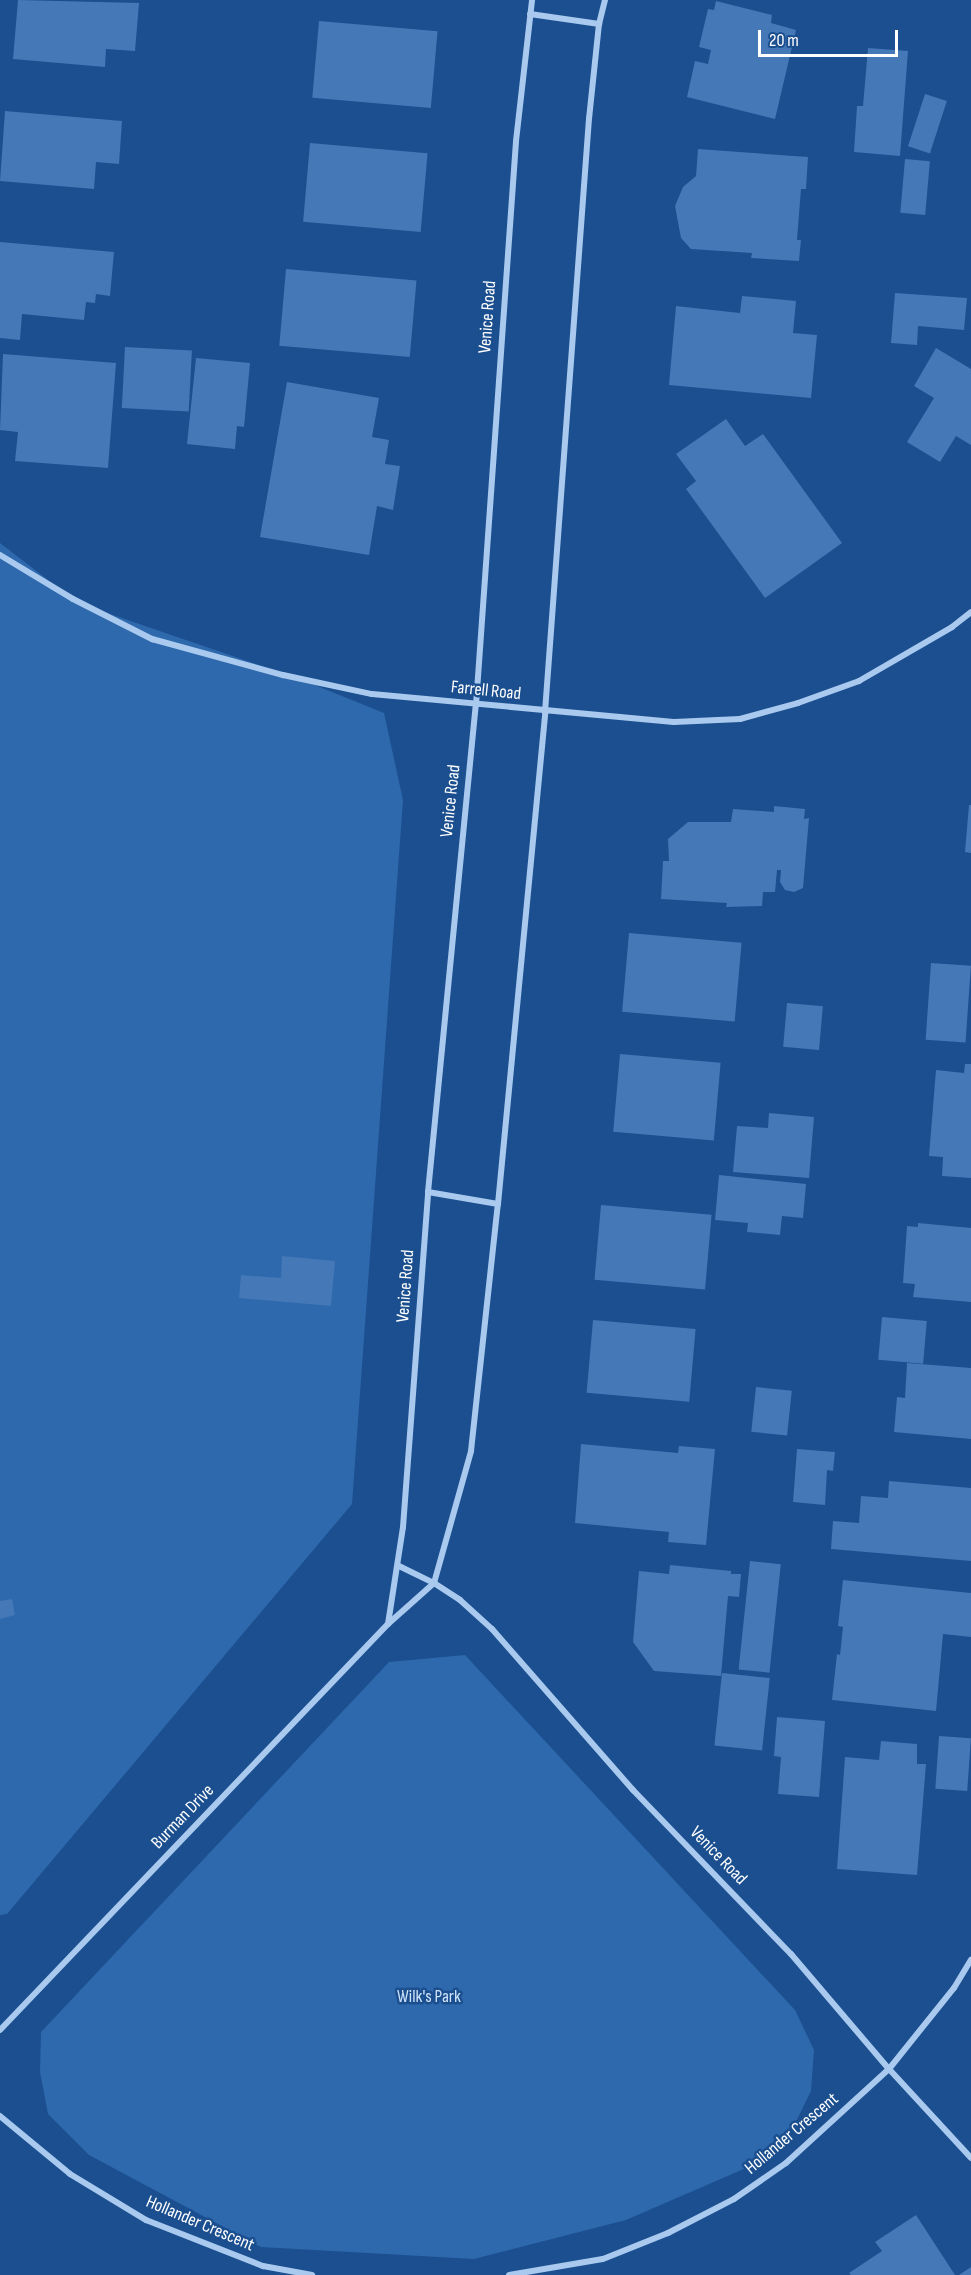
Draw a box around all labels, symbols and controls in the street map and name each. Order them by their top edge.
scale bar [761,18,900,56]
text: 20 m [769,30,799,51]
street label: Venice Road [475,280,501,354]
street label: Farrell Road [450,677,522,705]
street label: Venice Road [436,764,466,838]
street label: Venice Road [393,1249,419,1323]
street label: Burman Drive [147,1780,219,1854]
street label: Venice Road [685,1822,751,1890]
park label: Wilk's Park [397,1986,461,2008]
street label: Hollander Crescent [741,2089,843,2179]
street label: Hollander Crescent [143,2191,257,2257]

